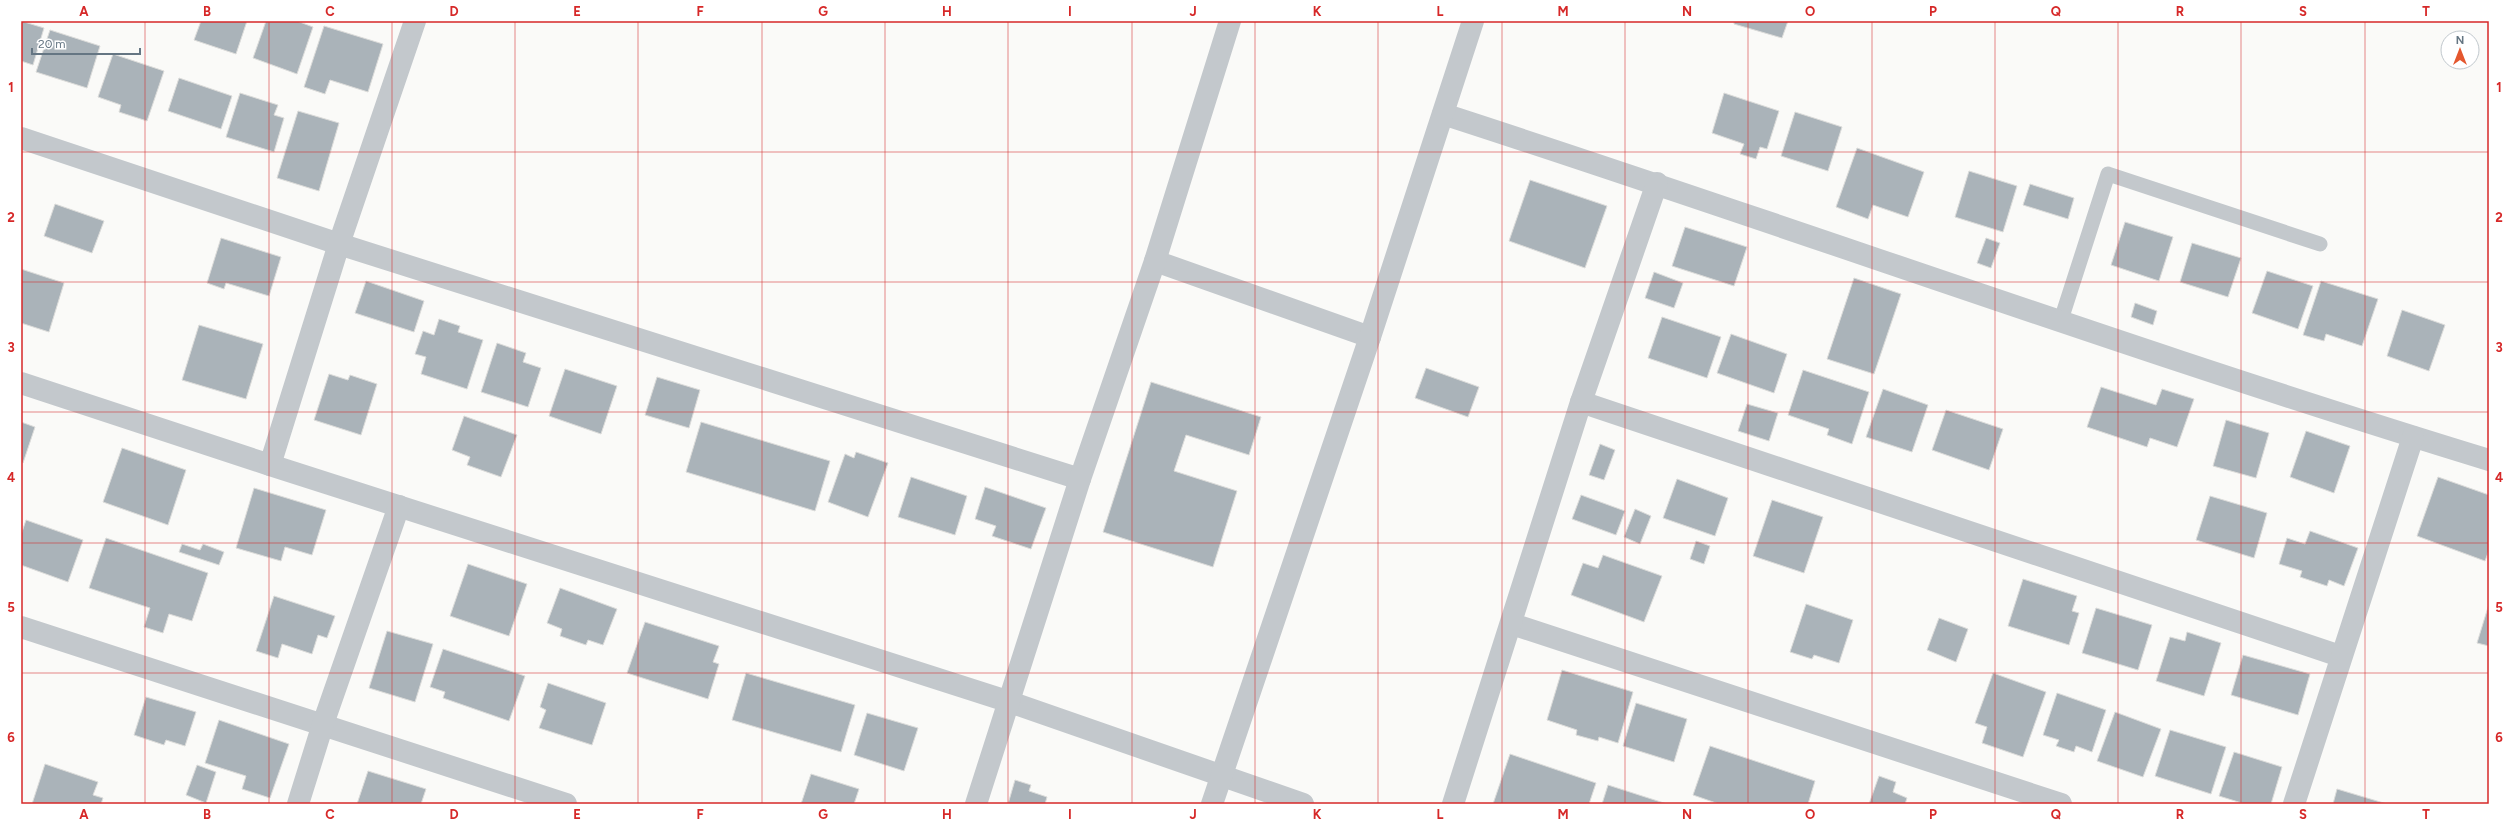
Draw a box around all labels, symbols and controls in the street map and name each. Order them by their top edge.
text: A [79,4,89,19]
text: B [203,4,211,19]
text: C [325,4,335,19]
text: D [449,4,459,19]
text: E [573,4,581,19]
text: F [696,4,704,19]
text: G [818,4,828,19]
text: H [942,4,952,19]
text: I [1068,4,1072,19]
text: J [1189,4,1197,19]
text: K [1313,4,1322,19]
text: L [1437,4,1444,19]
text: M [1557,4,1569,19]
text: N [1682,4,1692,19]
text: O [1805,4,1815,19]
text: P [1929,4,1937,19]
text: Q [2051,4,2061,19]
text: R [2176,4,2185,19]
text: S [2299,4,2307,19]
text: T [2422,4,2430,19]
scale bar [32,30,140,56]
north arrow [2440,30,2480,70]
text: N [2456,34,2464,47]
text: 20 m [38,37,66,51]
text: 1 [8,80,14,95]
text: 1 [2496,80,2502,95]
text: 2 [7,210,15,225]
text: 2 [2495,210,2503,225]
text: 3 [7,340,15,355]
text: 3 [2495,340,2503,355]
text: 4 [7,470,15,485]
text: 4 [2495,470,2503,485]
text: 5 [7,600,15,615]
text: 5 [2495,600,2503,615]
text: 6 [7,730,15,745]
text: 6 [2495,730,2503,745]
text: A [79,807,89,822]
text: B [203,807,211,822]
text: C [325,807,335,822]
text: D [449,807,459,822]
text: E [573,807,581,822]
text: F [696,807,704,822]
text: G [818,807,828,822]
text: H [942,807,952,822]
text: I [1068,807,1072,822]
text: J [1189,807,1197,822]
text: K [1313,807,1322,822]
text: L [1437,807,1444,822]
text: M [1557,807,1569,822]
text: N [1682,807,1692,822]
text: O [1805,807,1815,822]
text: P [1929,807,1937,822]
text: Q [2051,807,2061,822]
text: R [2176,807,2185,822]
text: S [2299,807,2307,822]
text: T [2422,807,2430,822]

